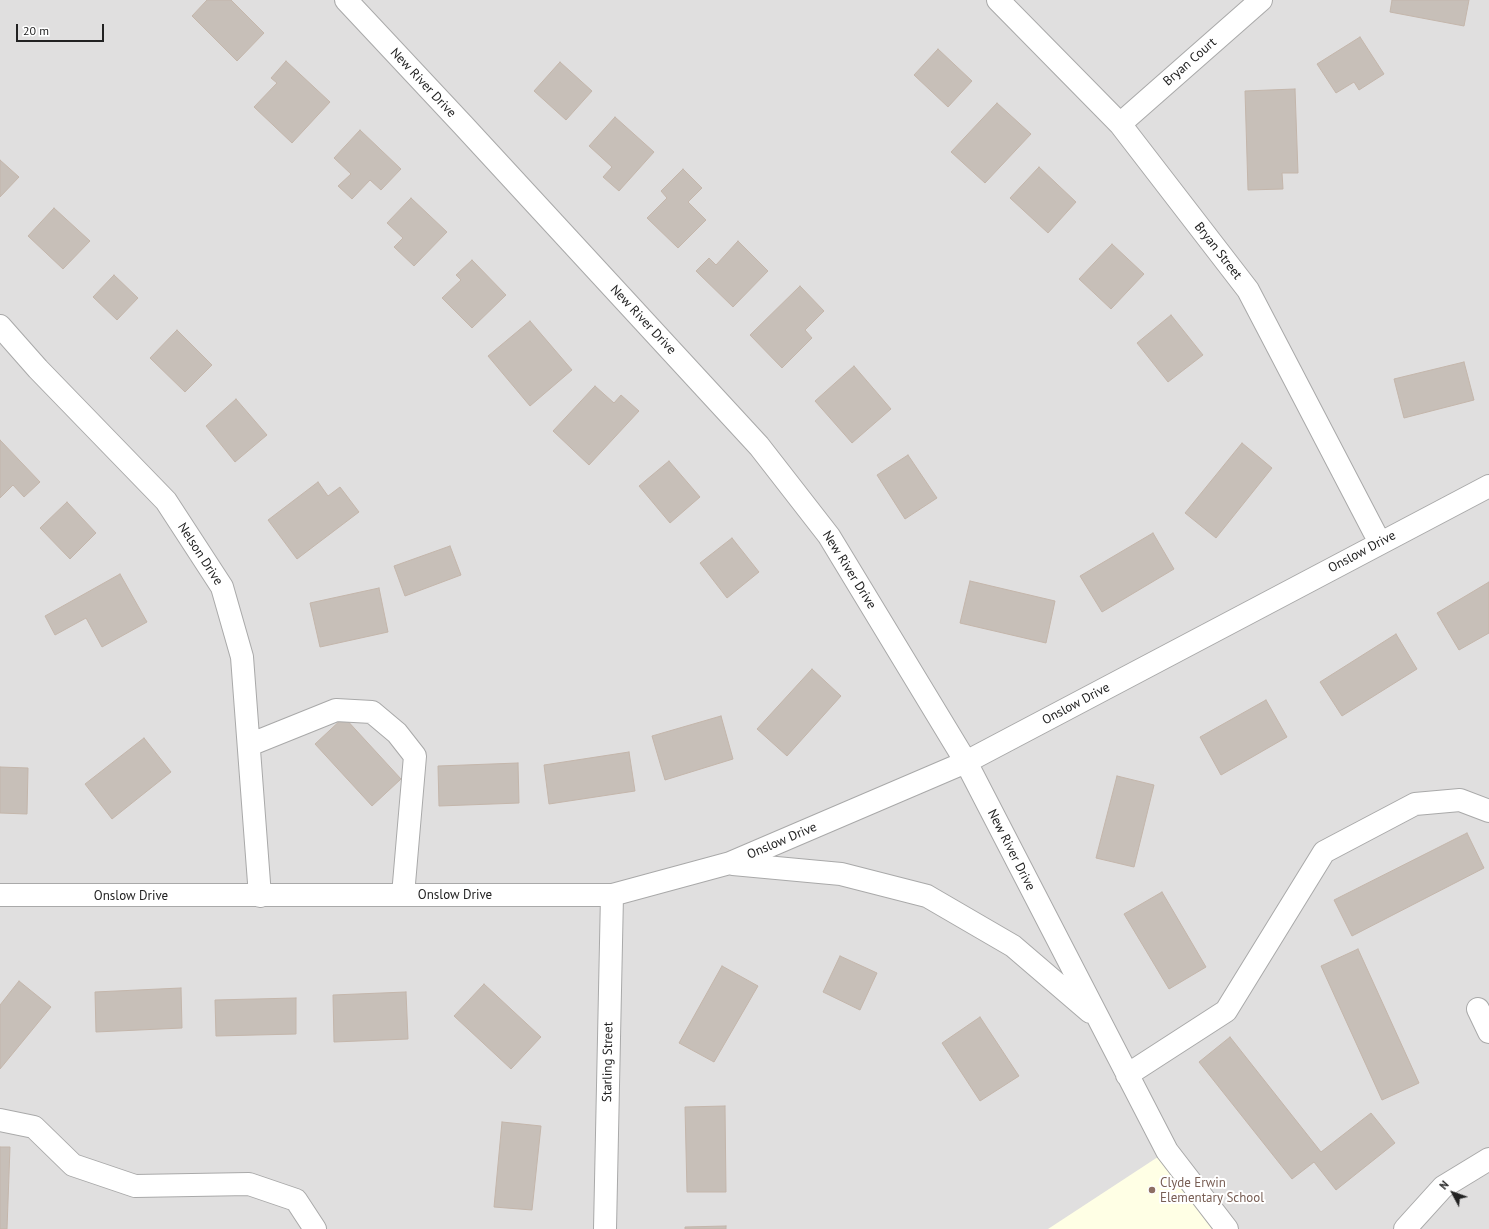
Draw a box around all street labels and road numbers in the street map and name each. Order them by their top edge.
street label: Bryan Court [1160,35,1220,89]
street label: New River Drive [387,45,459,121]
street label: Bryan Street [1191,219,1245,283]
street label: New River Drive [607,282,679,358]
street label: Nelson Drive [174,520,226,588]
street label: New River Drive [819,528,879,612]
street label: Onslow Drive [1326,528,1398,576]
street label: Onslow Drive [1040,680,1112,728]
street label: New River Drive [984,807,1038,893]
street label: Onslow Drive [745,819,819,863]
street label: Onslow Drive [418,887,492,903]
street label: Onslow Drive [94,888,168,904]
street label: Starling Street [600,1022,616,1102]

